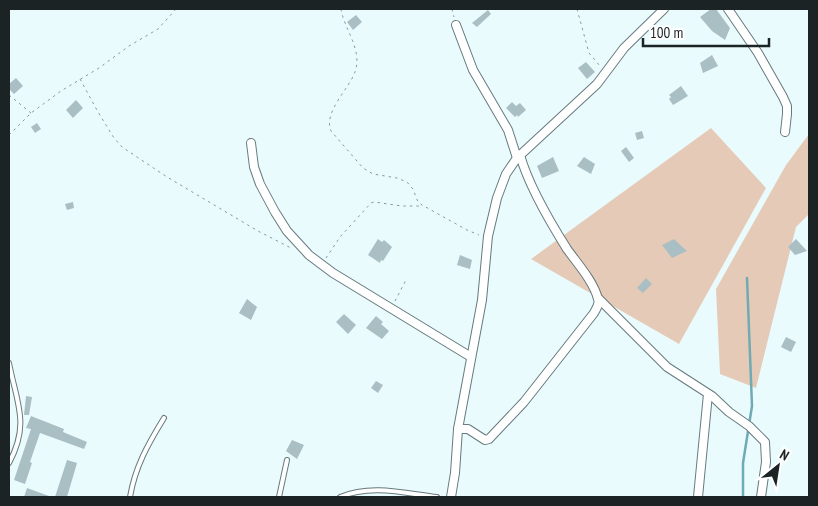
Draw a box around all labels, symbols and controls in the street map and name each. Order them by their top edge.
scale bar [643,15,769,47]
text: 100 m [650,23,683,42]
north arrow [753,441,803,491]
text: N [777,445,792,464]

